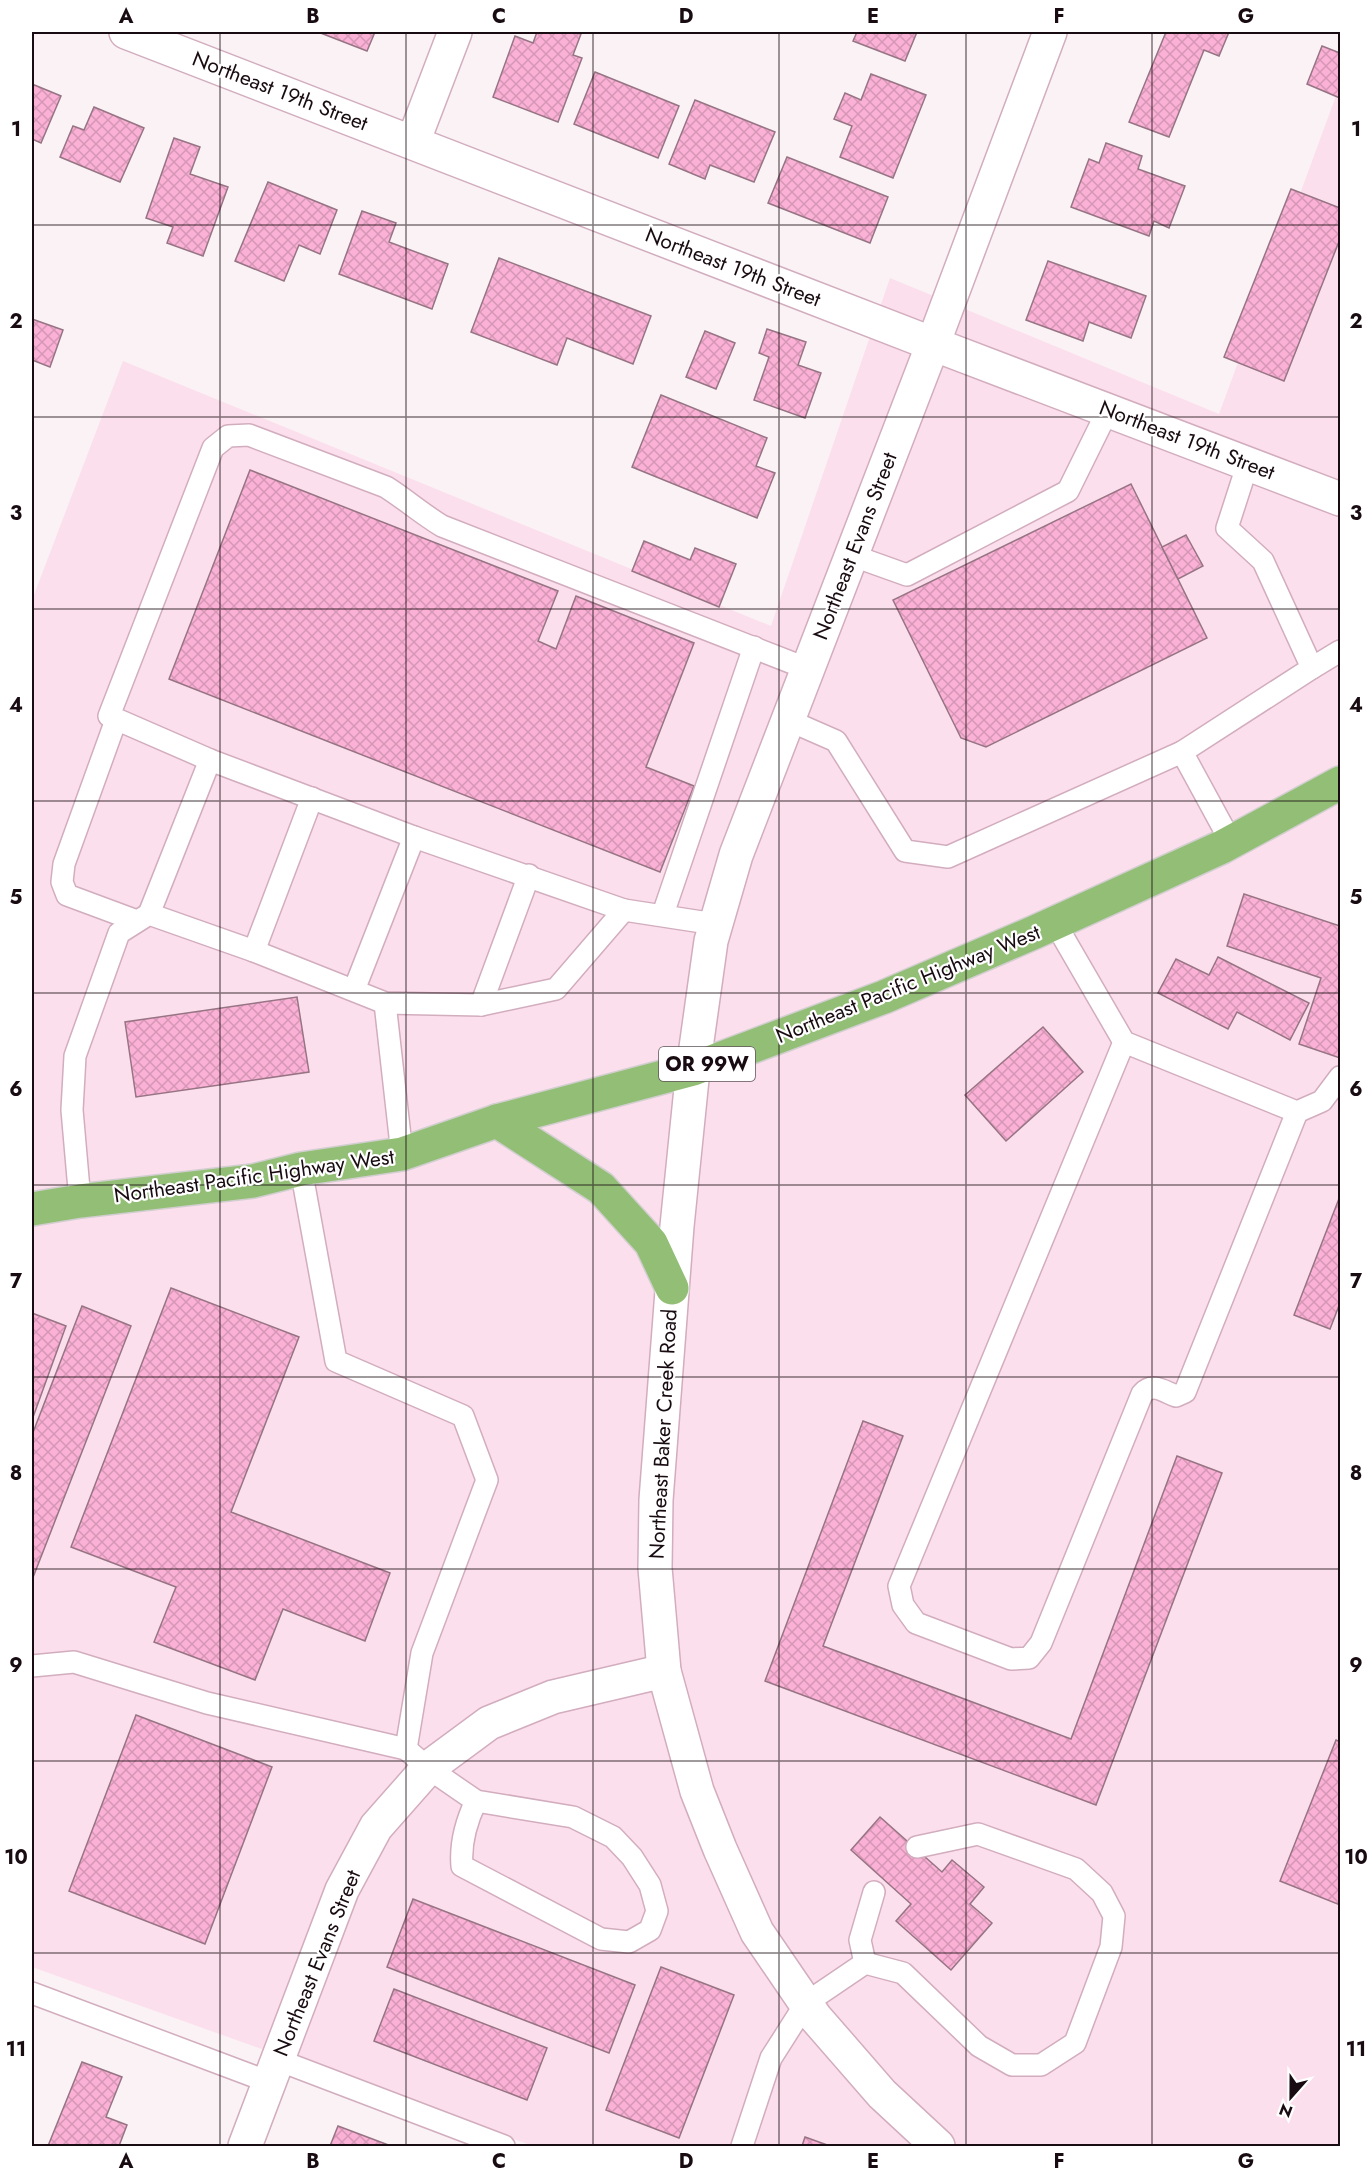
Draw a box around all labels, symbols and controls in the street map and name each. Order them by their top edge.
text: A [118,2,134,31]
text: B [306,2,320,31]
text: C [492,2,506,31]
text: D [679,2,693,31]
text: E [867,2,879,31]
text: F [1053,2,1065,31]
text: G [1238,2,1254,31]
street label: Northeast 19th Street [188,44,372,138]
text: 1 [11,115,21,144]
text: 1 [1351,115,1361,144]
street label: Northeast 19th Street [641,220,825,314]
text: 2 [9,307,23,336]
text: 2 [1349,307,1363,336]
street label: Northeast 19th Street [1095,393,1279,487]
street label: Northeast Evans Street [805,448,905,644]
text: 3 [10,499,22,528]
text: 3 [1350,499,1362,528]
text: 4 [9,691,23,720]
text: 4 [1349,691,1363,720]
text: 5 [10,883,23,912]
text: 5 [1350,883,1363,912]
street label: Northeast Pacific Highway West [771,917,1045,1051]
road number: OR 99W [659,1047,755,1081]
text: 6 [9,1075,23,1104]
text: 6 [1349,1075,1363,1104]
street label: Northeast Pacific Highway West [112,1141,396,1211]
text: 7 [10,1267,23,1296]
text: 7 [1350,1267,1363,1296]
street label: Northeast Baker Creek Road [641,1308,685,1560]
text: 8 [10,1459,22,1488]
text: 8 [1350,1459,1362,1488]
text: 9 [9,1651,23,1680]
text: 9 [1349,1651,1363,1680]
text: 10 [4,1843,28,1872]
text: 10 [1344,1843,1368,1872]
street label: Northeast Evans Street [266,1865,368,2061]
text: 11 [6,2035,26,2064]
text: 11 [1346,2035,1366,2064]
north arrow [1261,2067,1321,2127]
text: N [1276,2098,1296,2124]
text: A [118,2147,134,2176]
text: B [306,2147,320,2176]
text: C [492,2147,506,2176]
text: D [679,2147,693,2176]
text: E [867,2147,879,2176]
text: F [1053,2147,1065,2176]
text: G [1238,2147,1254,2176]

